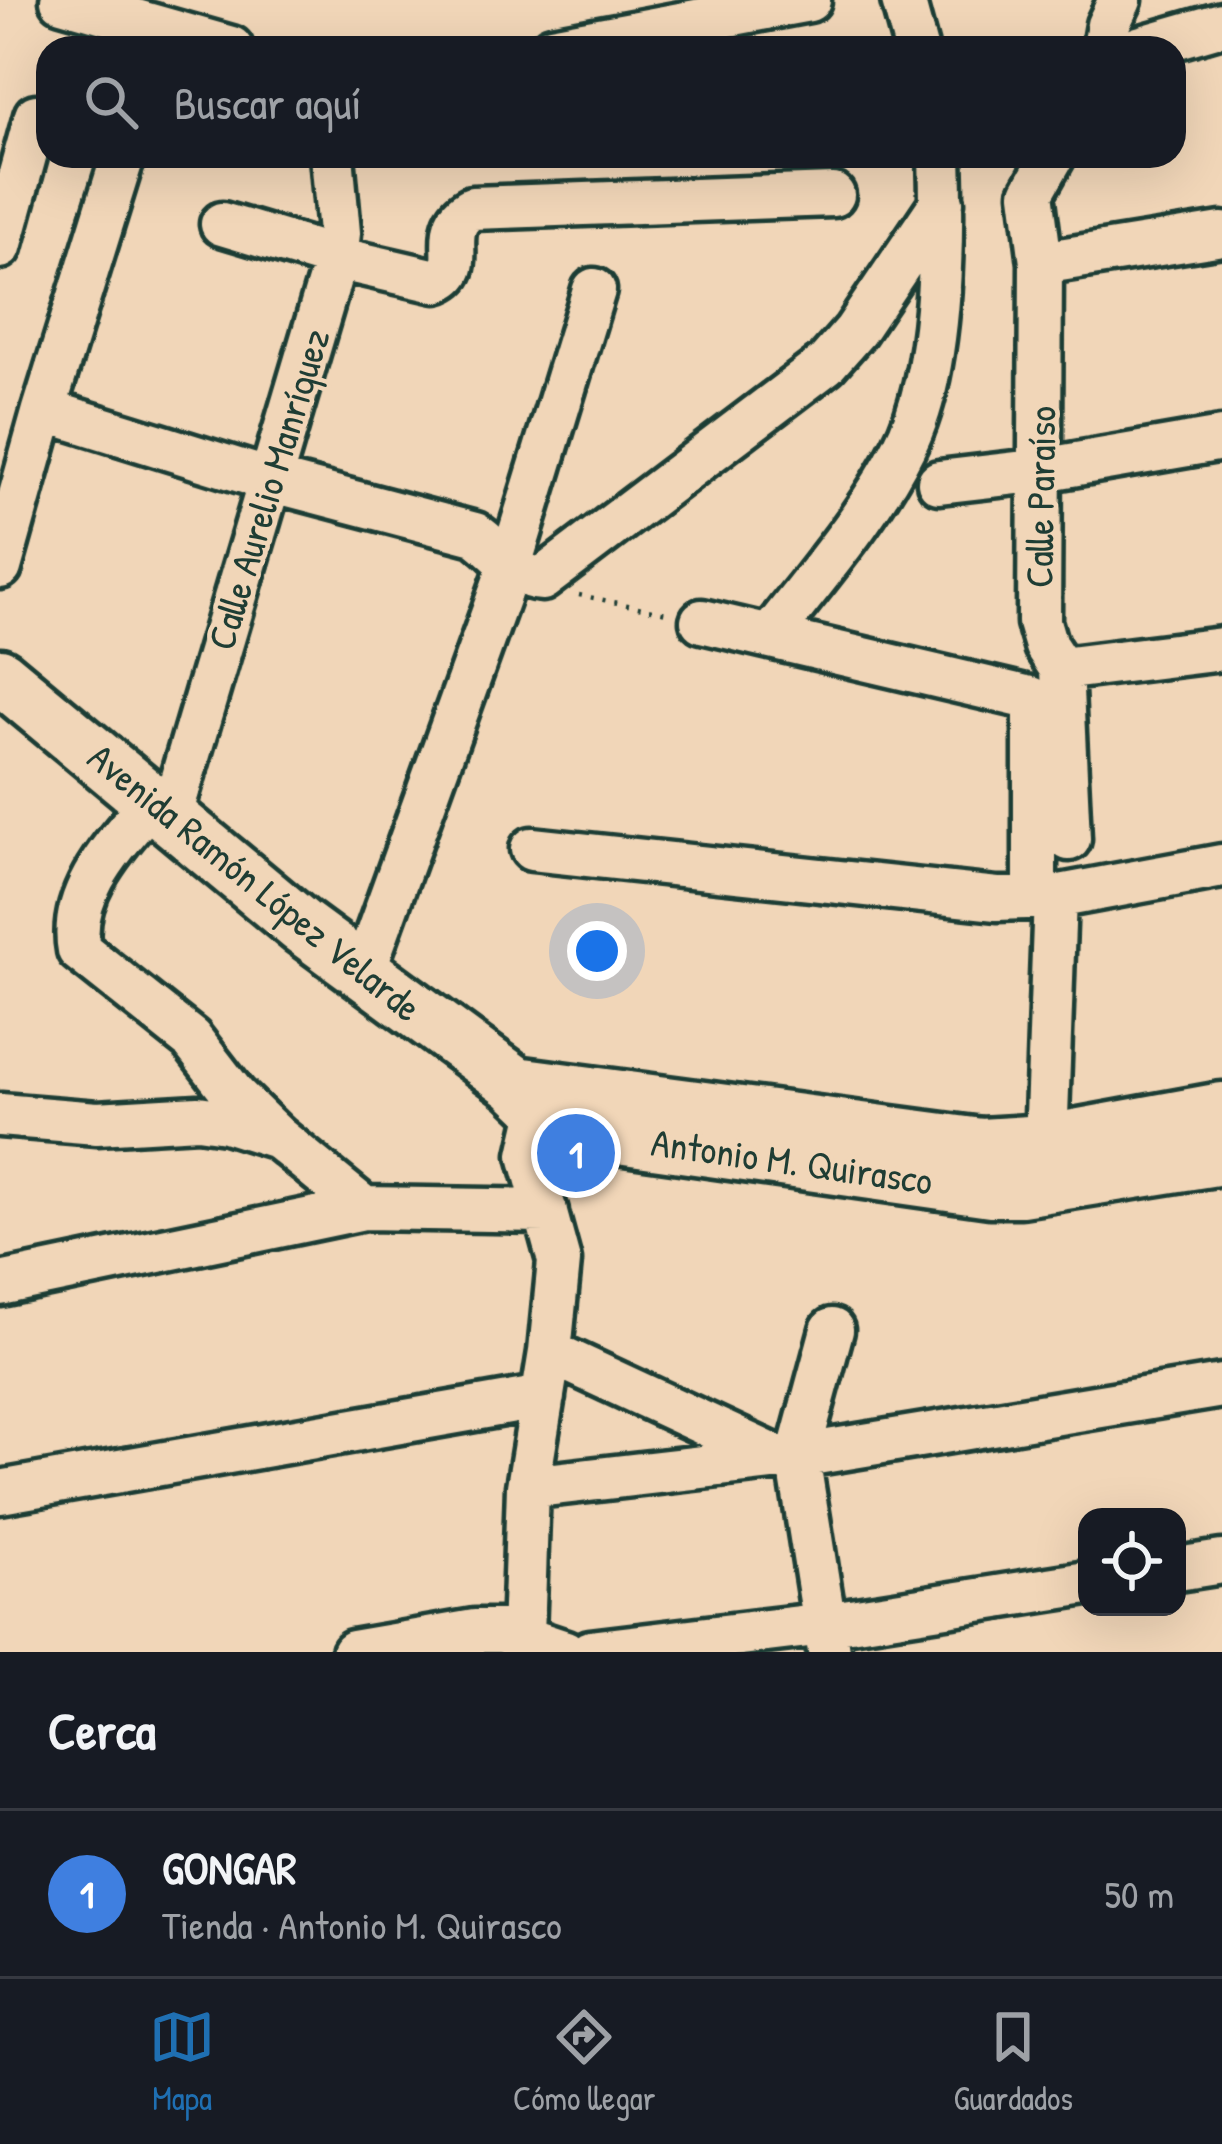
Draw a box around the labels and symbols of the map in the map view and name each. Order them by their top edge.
street label: Calle Aurelio Manríquez [194,322,341,656]
street label: Calle Paraíso [1011,406,1068,588]
street label: Avenida Ramón López Velarde [77,731,433,1033]
your location [567,921,627,981]
pin: 1 [537,1108,615,1198]
street label: Antonio M. Quirasco [648,1115,936,1206]

